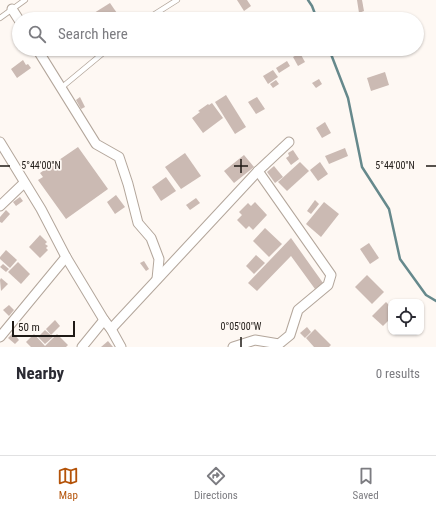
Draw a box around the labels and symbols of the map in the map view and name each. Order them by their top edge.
text: 5°44'00"N [21,160,61,171]
text: 5°44'00"N [375,160,415,171]
scale bar [12,319,75,338]
text: 0°05'00"W [221,321,262,332]

